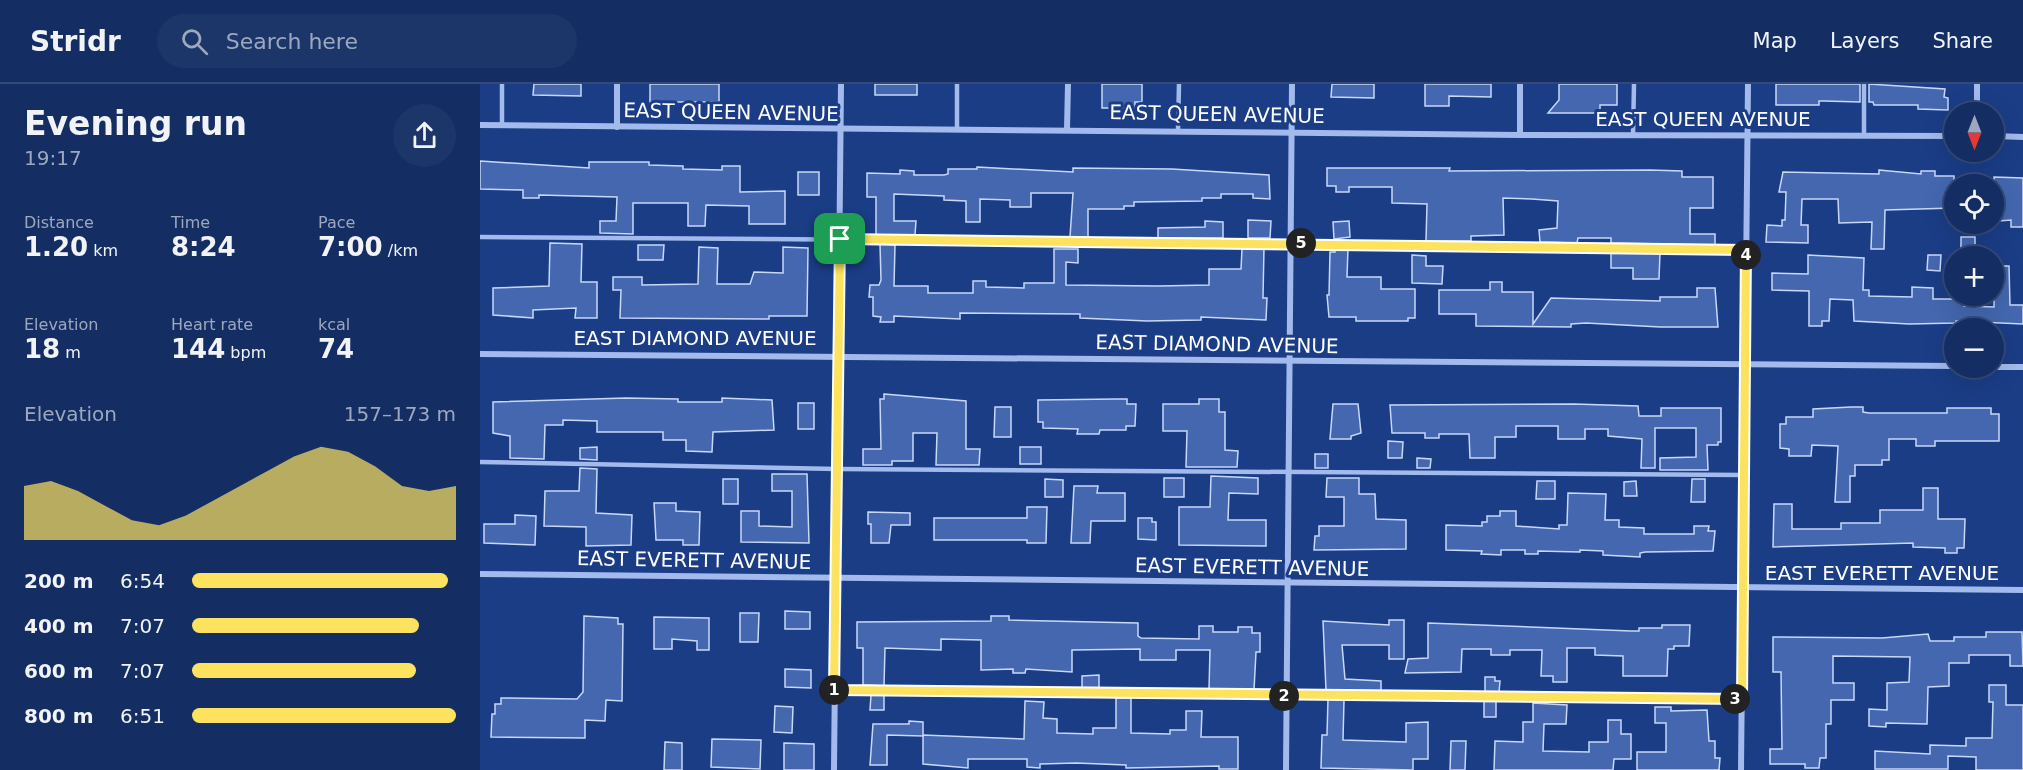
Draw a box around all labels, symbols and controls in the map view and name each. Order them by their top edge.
search box [157,14,577,68]
text: Stridr [30,25,121,58]
icon: search [178,25,211,58]
text: Search here [226,29,358,54]
text: Map [1753,29,1797,53]
text: Layers [1830,29,1899,53]
text: Share [1932,29,1993,53]
street label: EAST QUEEN AVENUE [623,98,839,126]
street label: EAST QUEEN AVENUE [1109,100,1325,128]
north arrow [1944,102,2004,162]
map controls [1944,102,2004,378]
text: Evening run [24,104,247,143]
button: share [393,104,456,167]
street label: EAST QUEEN AVENUE [1595,107,1811,131]
text: 19:17 [24,146,82,170]
button: locate [1944,174,2004,234]
text: Distance [24,213,94,232]
text: Time [171,213,210,232]
text: Pace [318,213,355,232]
pin [814,213,865,264]
icon: arrive [823,222,856,255]
pin: 5 [1286,228,1316,258]
text: 1.20 [24,232,88,262]
text: 8:24 [171,232,236,262]
text: 7:00 [318,232,383,262]
text: 5 [1295,233,1307,252]
pin: 4 [1731,240,1761,270]
text: km [88,241,118,260]
text: /km [383,241,418,260]
text: 4 [1740,245,1752,264]
button: + [1944,246,2004,306]
text: Elevation [24,315,98,334]
text: Heart rate [171,315,253,334]
text: kcal [318,315,350,334]
button: − [1944,318,2004,378]
street label: EAST DIAMOND AVENUE [573,326,817,350]
street label: EAST DIAMOND AVENUE [1095,330,1339,358]
text: 18 [24,334,60,364]
text: 144 [171,334,225,364]
text: 74 [318,334,354,364]
text: m [60,343,81,362]
text: bpm [225,343,266,362]
text: Elevation [24,402,117,426]
text: 157–173 m [344,402,456,426]
street label: EAST EVERETT AVENUE [577,546,811,574]
street label: EAST EVERETT AVENUE [1135,553,1369,581]
street label: EAST EVERETT AVENUE [1765,561,1999,585]
text: 200 m [24,569,94,593]
text: 6:54 [120,569,165,593]
text: 400 m [24,614,94,638]
text: 7:07 [120,614,165,638]
text: 600 m [24,659,94,683]
text: 7:07 [120,659,165,683]
pin: 1 [819,675,849,705]
text: 1 [828,680,840,699]
pin: 2 [1269,681,1299,711]
pin: 3 [1720,684,1750,714]
text: 2 [1278,686,1290,705]
text: 3 [1729,689,1741,708]
text: 800 m [24,704,94,728]
text: 6:51 [120,704,165,728]

